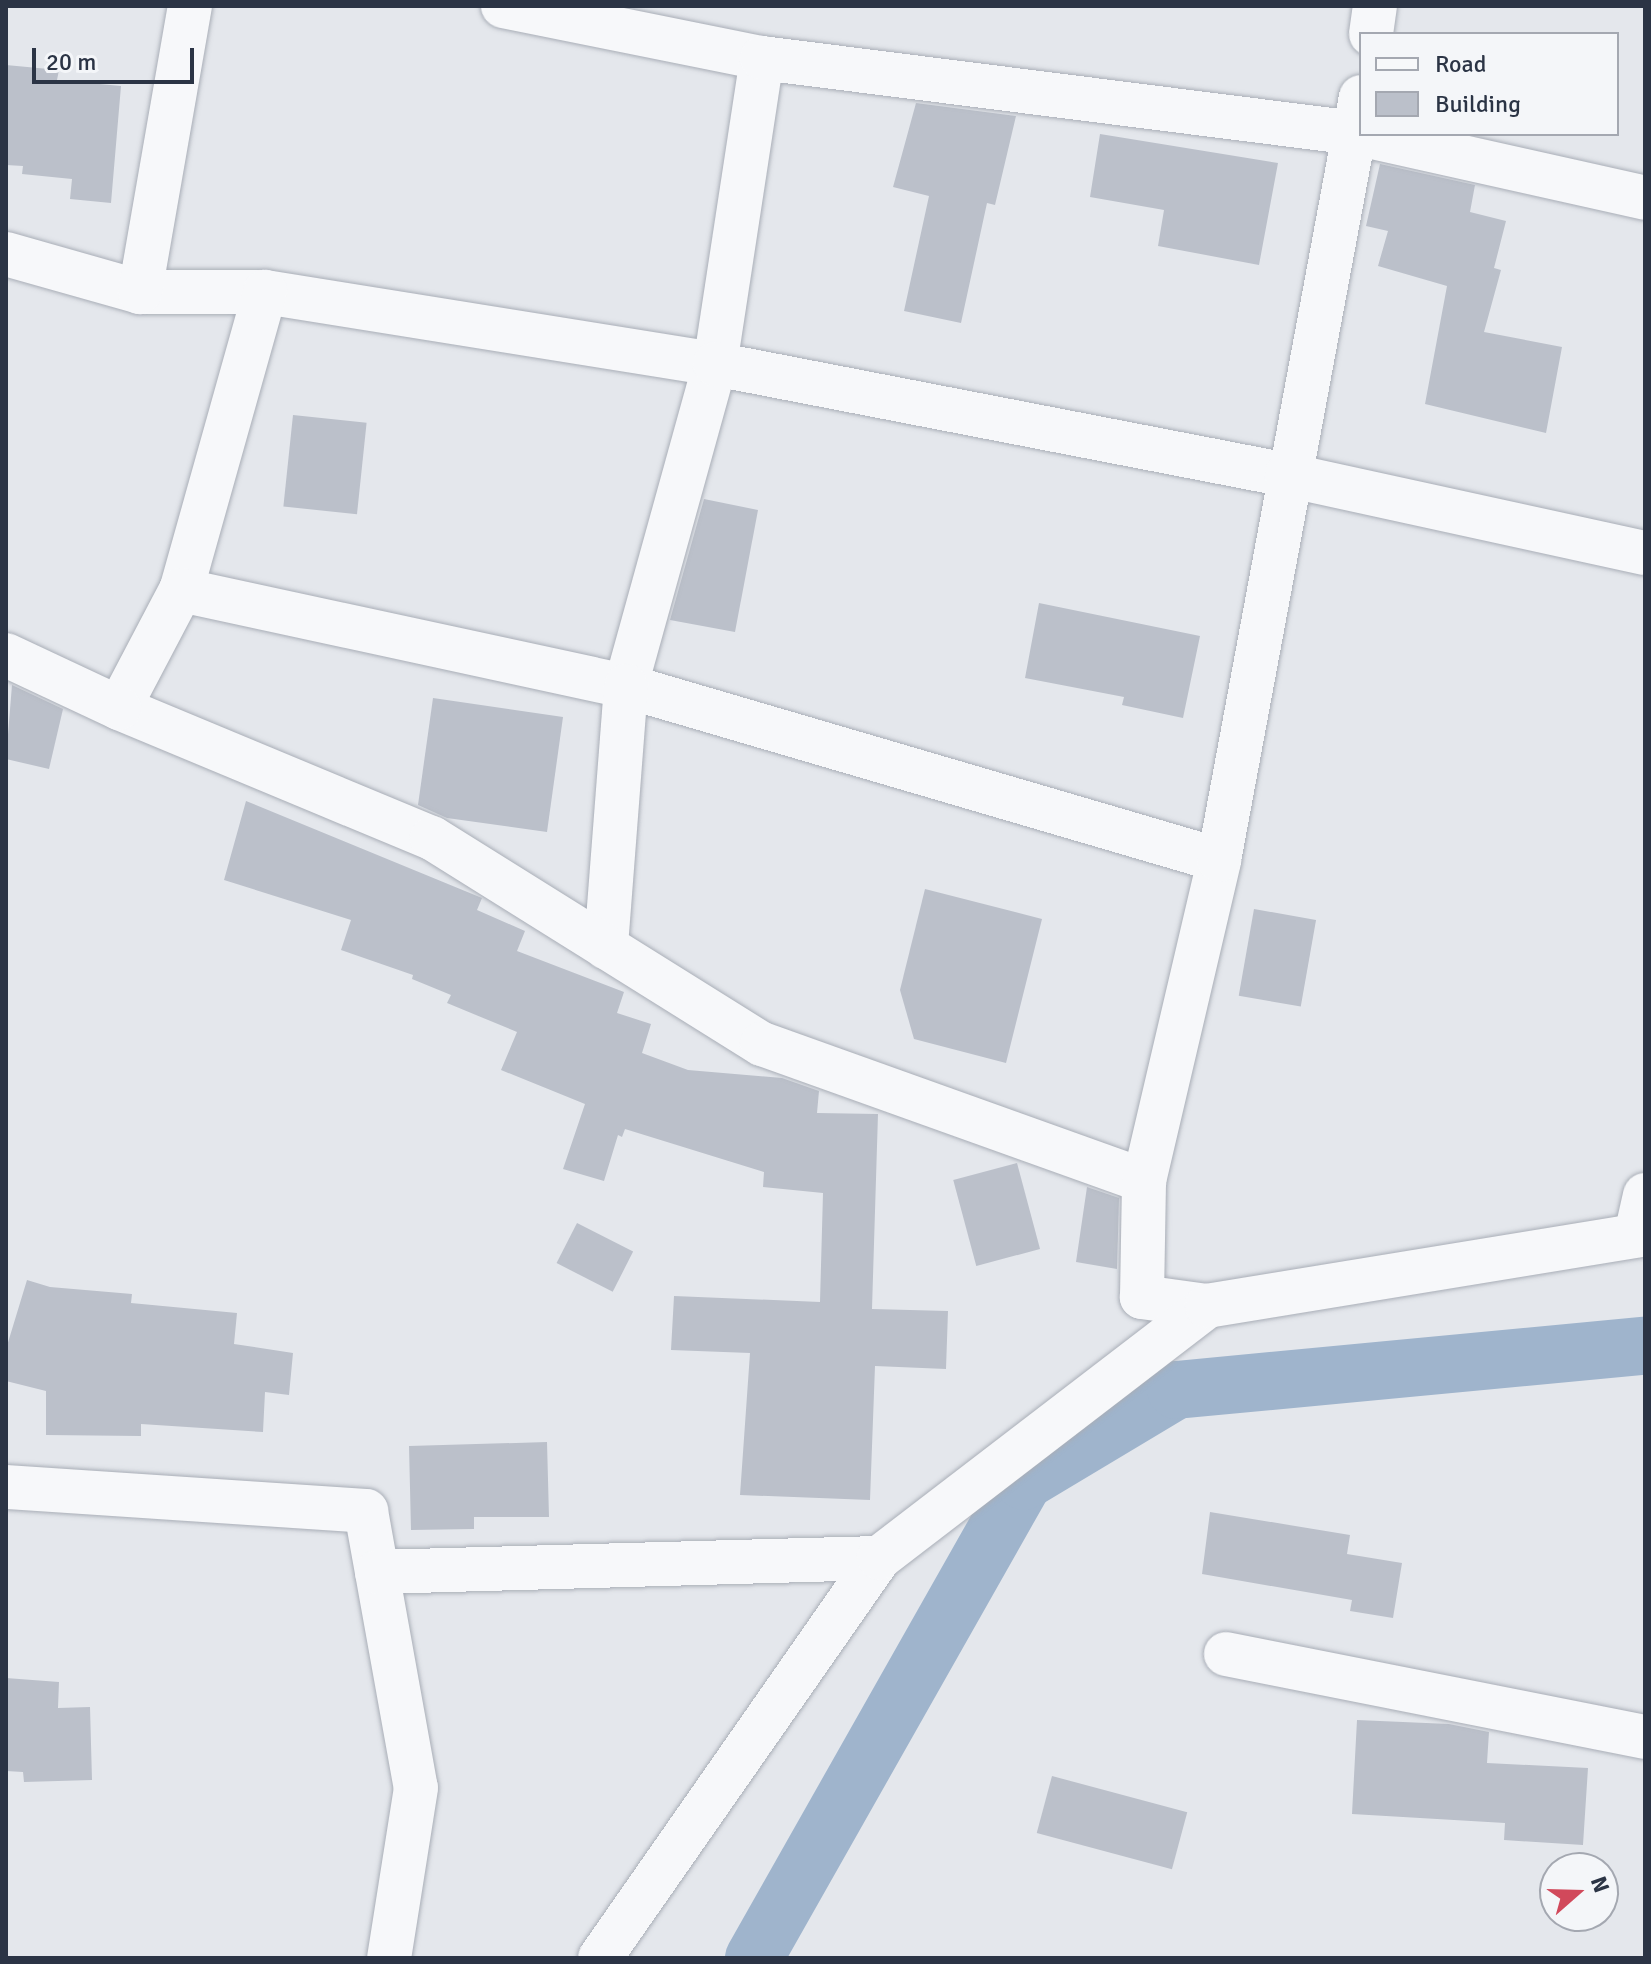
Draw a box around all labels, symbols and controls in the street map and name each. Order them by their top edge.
scale bar [36,32,198,82]
legend [1359,32,1619,136]
text: 20 m [46,47,96,77]
text: Road [1435,49,1486,79]
text: Building [1435,89,1521,119]
north arrow [1539,1852,1619,1932]
text: N [1585,1872,1615,1896]

